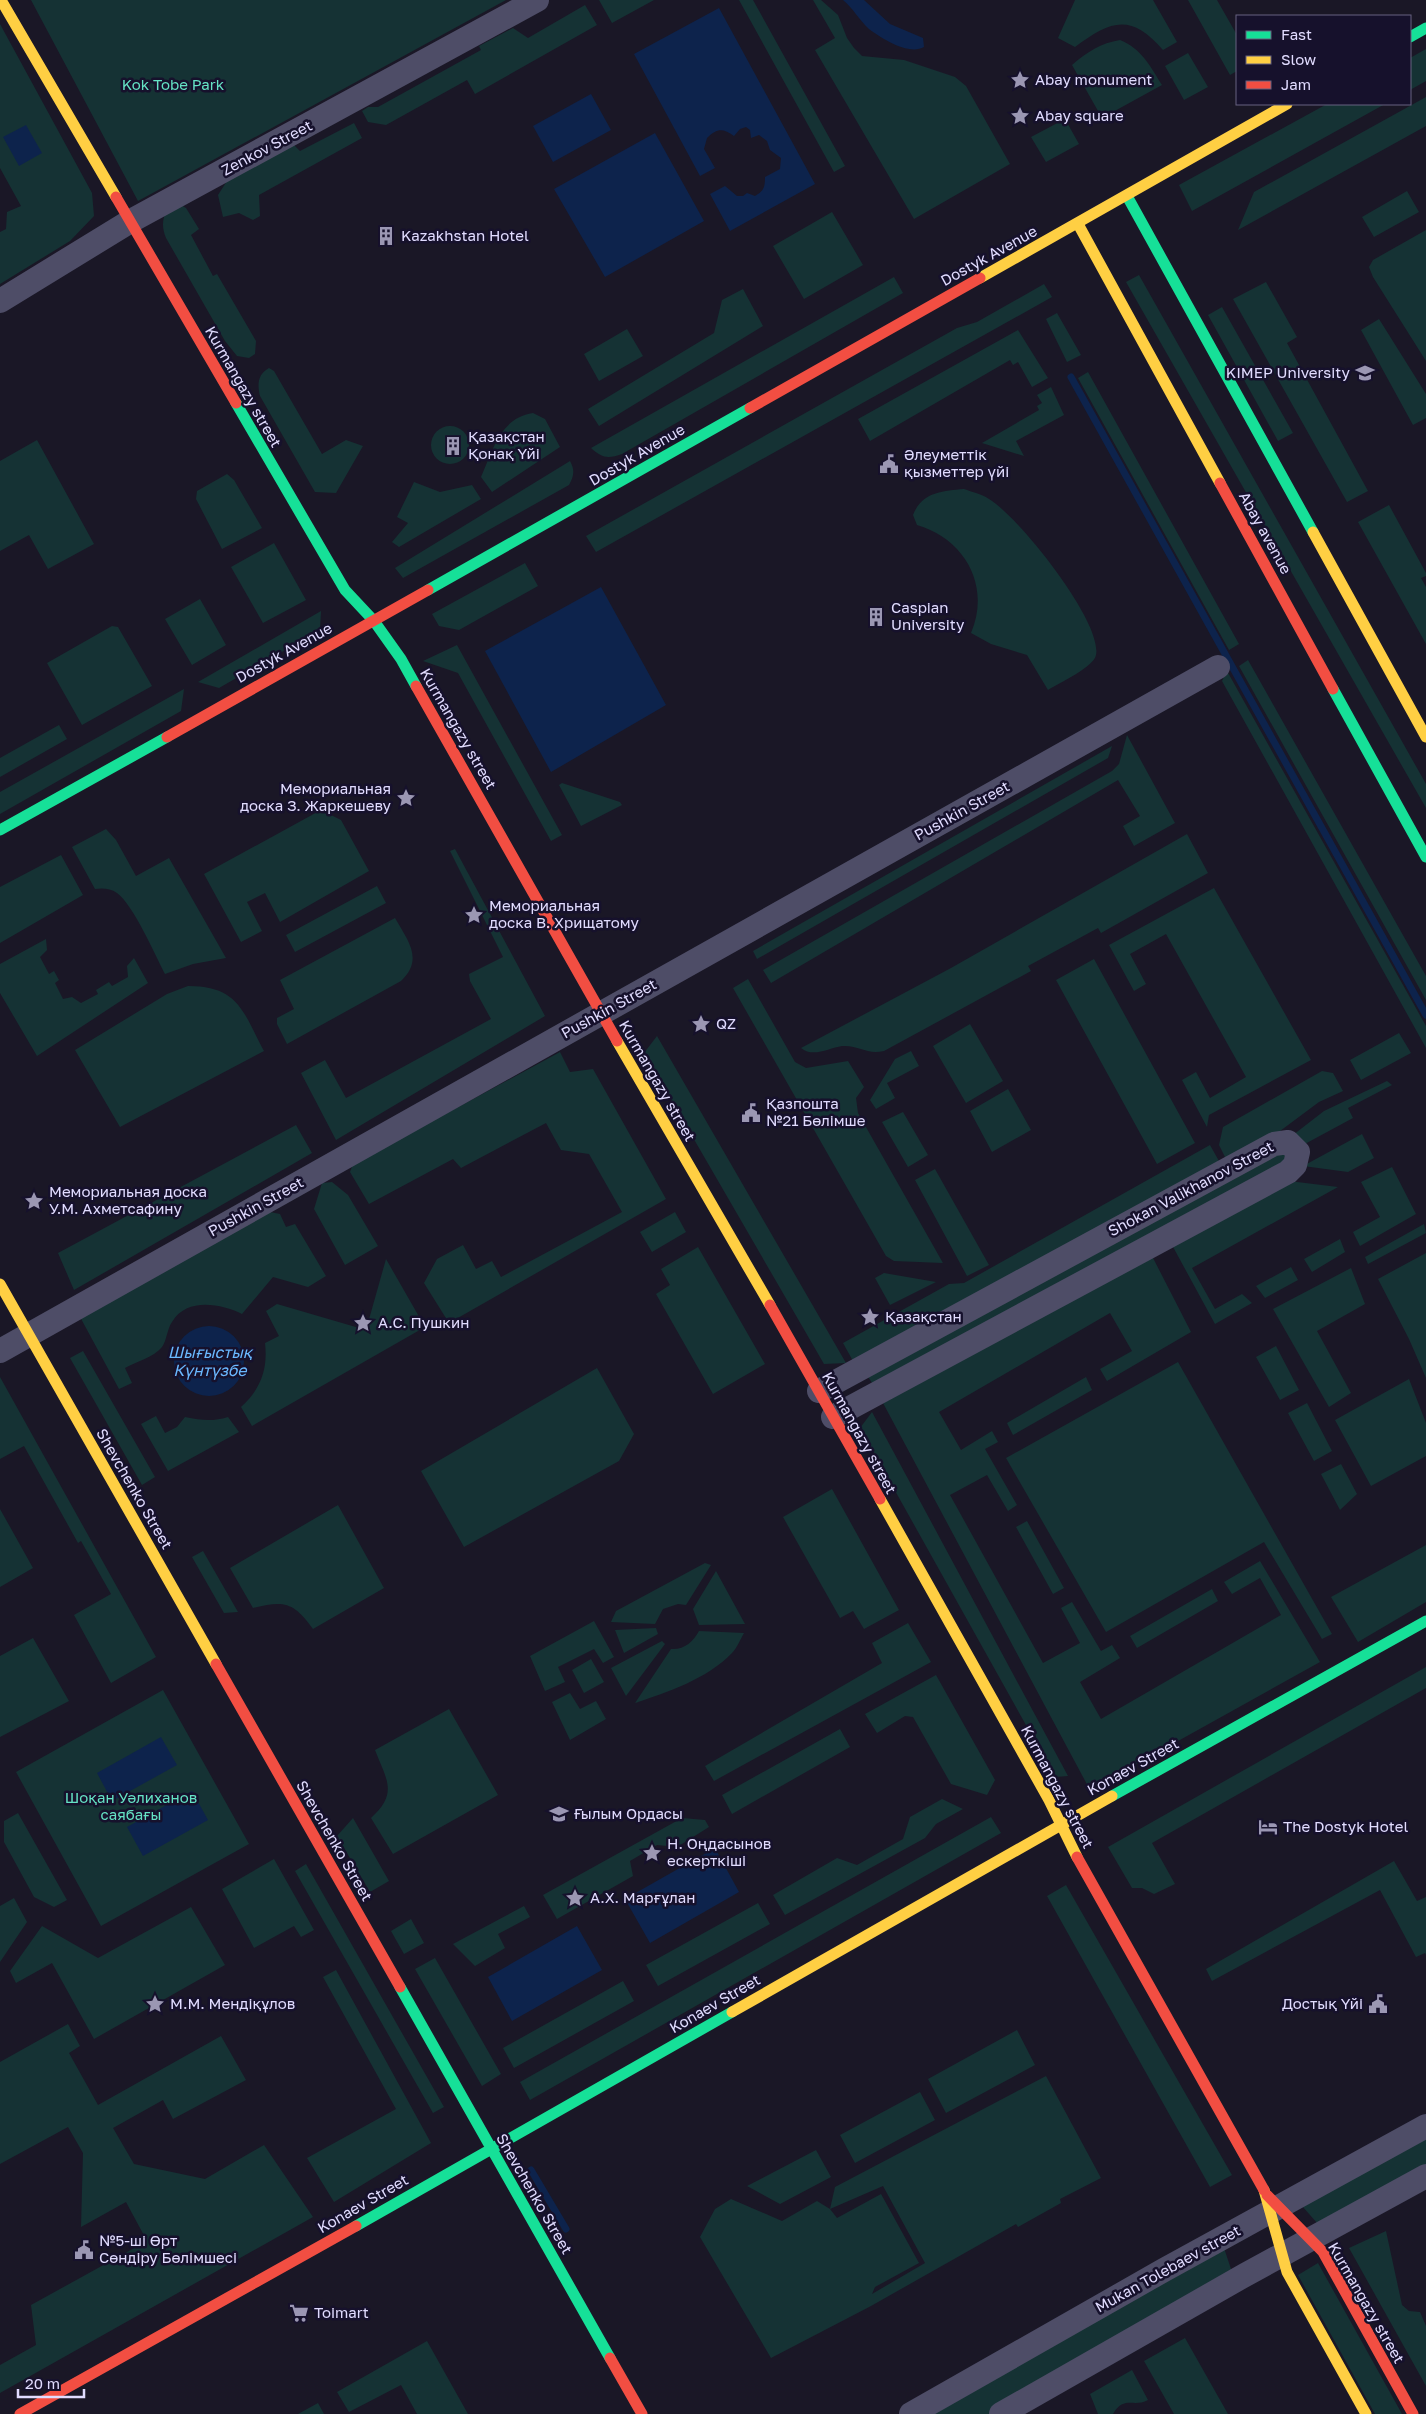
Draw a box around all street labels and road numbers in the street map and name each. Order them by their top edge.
street label: Zenkov Street [218,116,315,179]
street label: Dostyk Avenue [937,221,1040,289]
street label: Kurmangazy street [202,323,286,450]
street label: Dostyk Avenue [586,419,688,489]
street label: Abay avenue [1236,488,1296,577]
street label: Dostyk Avenue [232,618,335,686]
street label: Kurmangazy street [417,665,501,792]
street label: Pushkin Street [911,777,1012,844]
street label: Pushkin Street [558,975,659,1042]
street label: Kurmangazy street [616,1017,700,1144]
street label: Shokan Valikhanov Street [1105,1137,1276,1239]
street label: Pushkin Street [205,1173,306,1240]
street label: Kurmangazy street [819,1368,901,1497]
street label: Shevchenko Street [93,1425,177,1552]
street label: Kurmangazy street [1018,1722,1098,1851]
street label: Konaev Street [1084,1734,1181,1799]
street label: Shevchenko Street [293,1777,377,1904]
street label: Konaev Street [666,1970,763,2036]
street label: Shevchenko Street [493,2130,577,2257]
street label: Konaev Street [314,2170,411,2236]
street label: Mukan Tolebaev street [1092,2221,1243,2316]
street label: Kurmangazy street [1325,2239,1409,2366]

